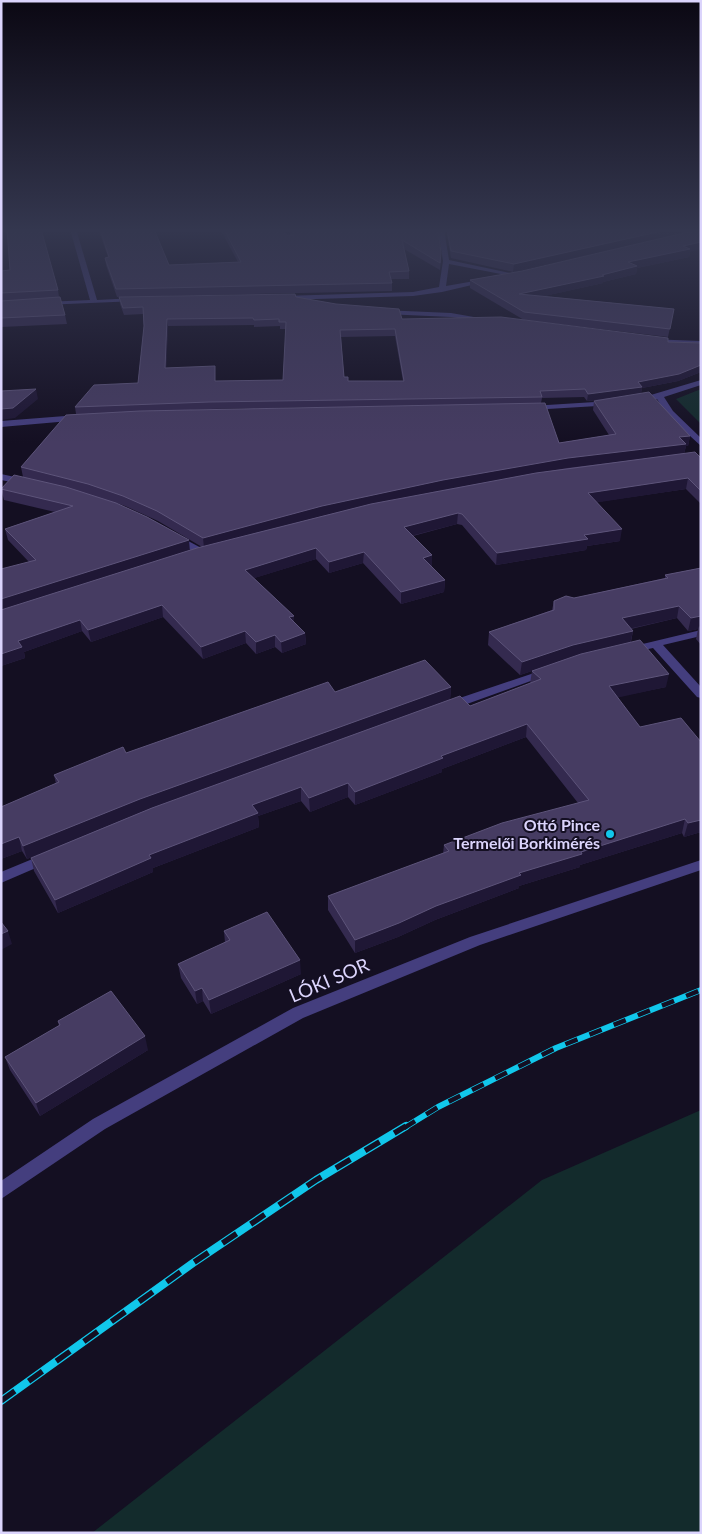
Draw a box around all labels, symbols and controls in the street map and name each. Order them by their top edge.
place label: Ottó Pince Termelői Borkimérés [453,815,600,852]
marker: Ottó Pince Termelői Borkimérés [604,828,616,840]
street label: LÓKI SOR [285,952,372,1007]

